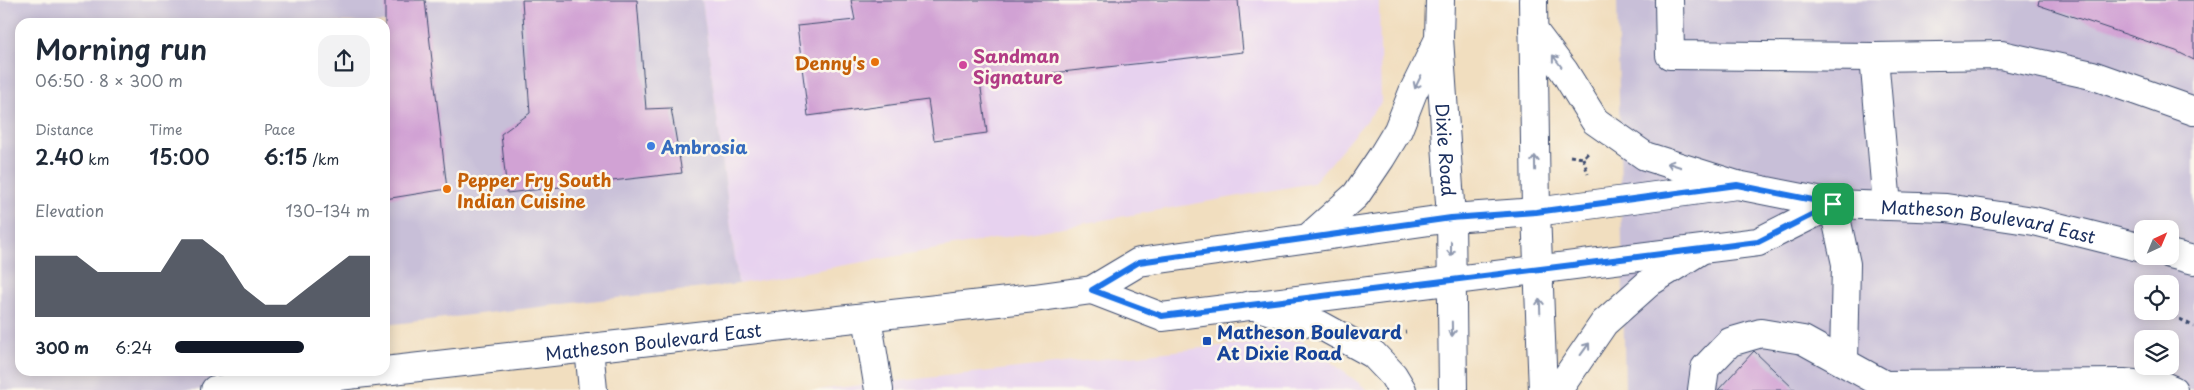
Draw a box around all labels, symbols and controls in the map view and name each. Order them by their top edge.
text: Morning run [35,27,207,70]
button: share [318,35,370,87]
place label: Sandman Signature [973,42,1063,90]
place label: Denny's [794,49,865,76]
one-way arrow [1552,54,1562,68]
marker: Denny's [869,56,881,68]
marker: Sandman Signature [957,59,969,71]
text: 06:50 · 8 × 300 m [35,68,183,92]
one-way arrow [1413,74,1423,89]
street label: Dixie Road [1430,102,1463,197]
text: Distance [35,119,94,140]
text: Time [149,119,182,140]
text: Pace [264,119,295,140]
place label: Ambrosia [660,133,748,160]
text: 2.40 [35,140,84,172]
text: 15:00 [149,140,210,172]
text: 6:15 [264,140,308,172]
marker: Ambrosia [645,140,657,152]
text: km [84,149,109,170]
text: /km [308,149,339,170]
one-way arrow [1531,155,1540,171]
one-way arrow [1667,160,1683,169]
place label: Pepper Fry South Indian Cuisine [457,166,612,214]
marker: Pepper Fry South Indian Cuisine [441,183,453,195]
pin [1812,183,1854,225]
icon: arrive [1819,190,1847,218]
street label: Matheson Boulevard East [1880,192,2099,249]
text: Elevation [35,198,104,222]
text: 130–134 m [285,198,370,222]
north arrow [2134,220,2179,265]
map controls [2134,220,2179,375]
one-way arrow [1446,240,1456,257]
button: locate [2134,275,2179,320]
one-way arrow [1535,299,1544,315]
street label: Matheson Boulevard East [544,315,763,366]
place label: Matheson Boulevard At Dixie Road [1217,318,1402,366]
one-way arrow [1447,321,1457,337]
button: layers [2134,330,2179,375]
text: 300 m [35,335,89,359]
text: 6:24 [115,335,152,359]
marker: Matheson Boulevard At Dixie Road [1201,335,1213,347]
one-way arrow [1580,343,1590,357]

